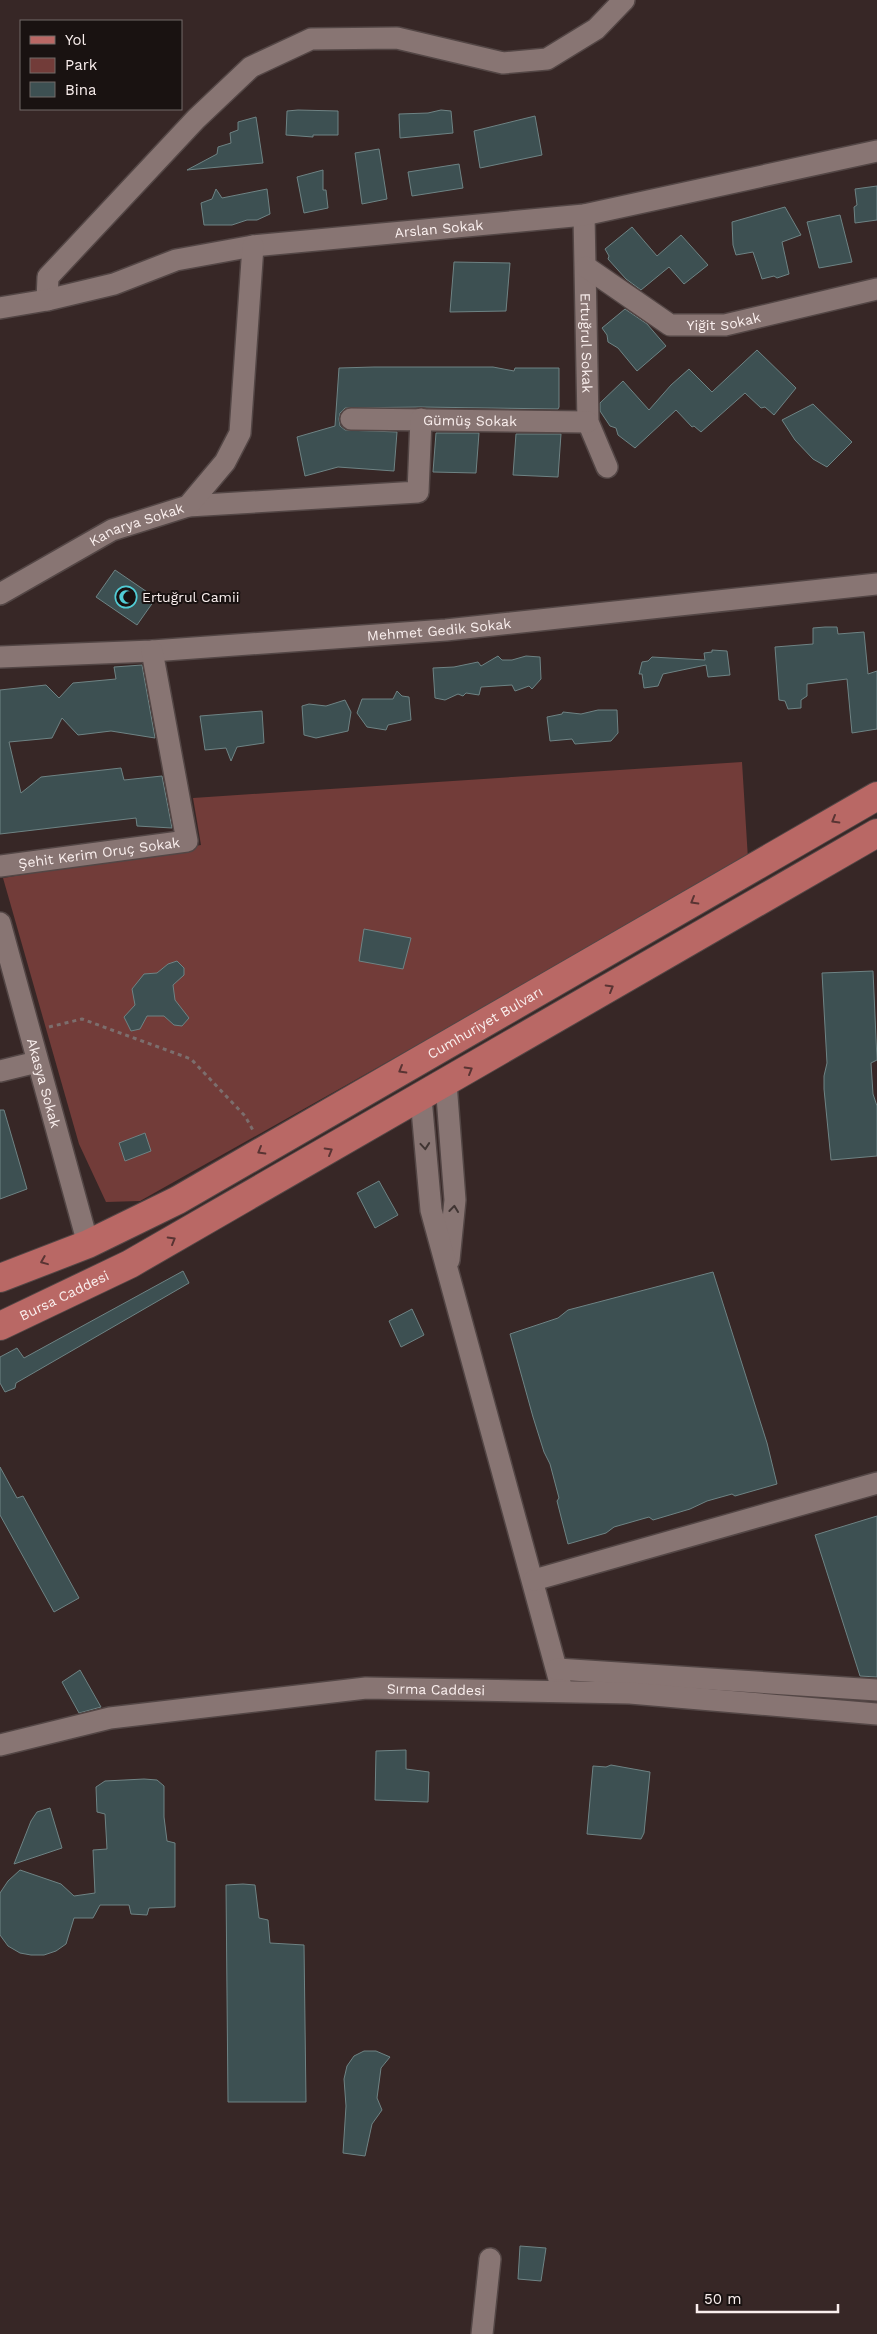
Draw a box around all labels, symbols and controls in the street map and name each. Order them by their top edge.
legend [20,20,182,110]
text: Yol [65,31,87,49]
text: Park [65,56,98,74]
text: Bina [65,81,97,99]
street label: Arslan Sokak [394,216,484,241]
street label: Ertuğrul Sokak [578,293,595,393]
street label: Yiğit Sokak [687,309,762,333]
street label: Gümüş Sokak [423,412,517,429]
street label: Kanarya Sokak [86,500,186,549]
mosque icon: Ertuğrul Camii [114,585,138,609]
place label: Ertuğrul Camii [142,589,239,605]
street label: Mehmet Gedik Sokak [366,615,512,644]
one-way arrow [831,814,840,824]
street label: Şehit Kerim Oruç Sokak [17,834,181,871]
one-way arrow [690,895,699,905]
street label: Cumhuriyet Bulvarı [424,983,545,1062]
one-way arrow [605,985,614,995]
street label: Akasya Sokak [24,1036,64,1130]
one-way arrow [398,1063,407,1073]
one-way arrow [464,1066,473,1076]
one-way arrow [420,1142,431,1150]
one-way arrow [257,1144,266,1154]
one-way arrow [323,1147,332,1157]
one-way arrow [448,1205,459,1213]
one-way arrow [167,1236,176,1246]
one-way arrow [40,1255,49,1266]
street label: Bursa Caddesi [17,1267,111,1324]
street label: Sırma Caddesi [387,1680,485,1698]
scale bar [697,2282,838,2314]
text: 50 m [704,2290,741,2308]

